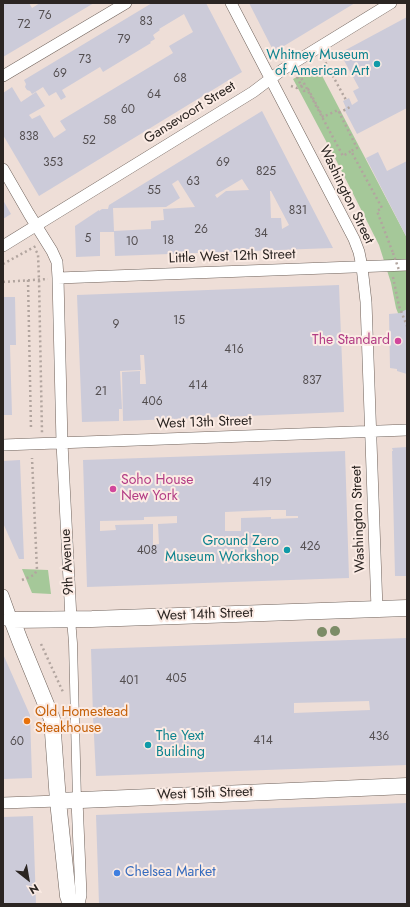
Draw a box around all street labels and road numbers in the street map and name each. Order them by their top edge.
street label: Gansevoort Street [141,78,239,148]
street label: Washington Street [315,143,377,247]
street label: Little West 12th Street [168,246,296,268]
street label: West 13th Street [156,413,252,433]
street label: Washington Street [349,465,369,573]
street label: 9th Avenue [58,528,78,596]
street label: West 14th Street [157,605,253,625]
street label: West 15th Street [157,784,253,804]

